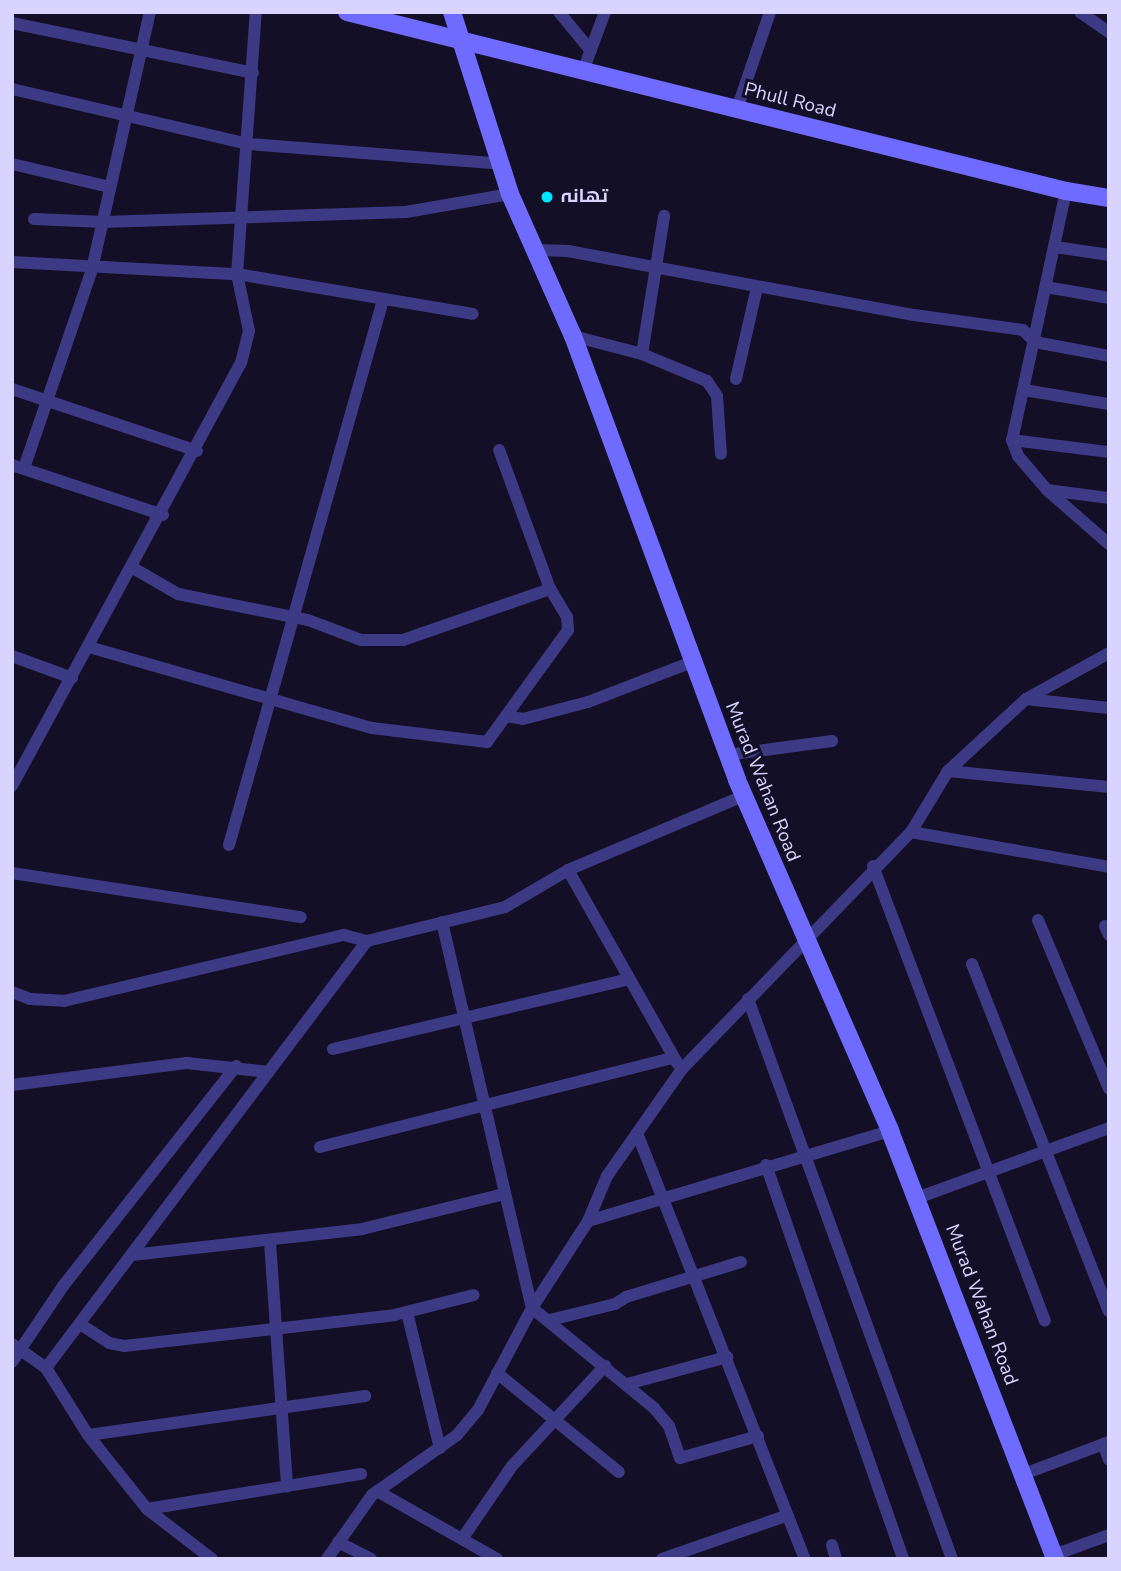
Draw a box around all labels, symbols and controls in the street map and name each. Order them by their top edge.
street label: Phull Road [742,79,838,123]
place label: تھانہ [561,186,608,208]
marker: تھانہ [539,189,555,205]
street label: Murad Wahan Road [720,699,804,865]
street label: Murad Wahan Road [940,1221,1022,1389]

